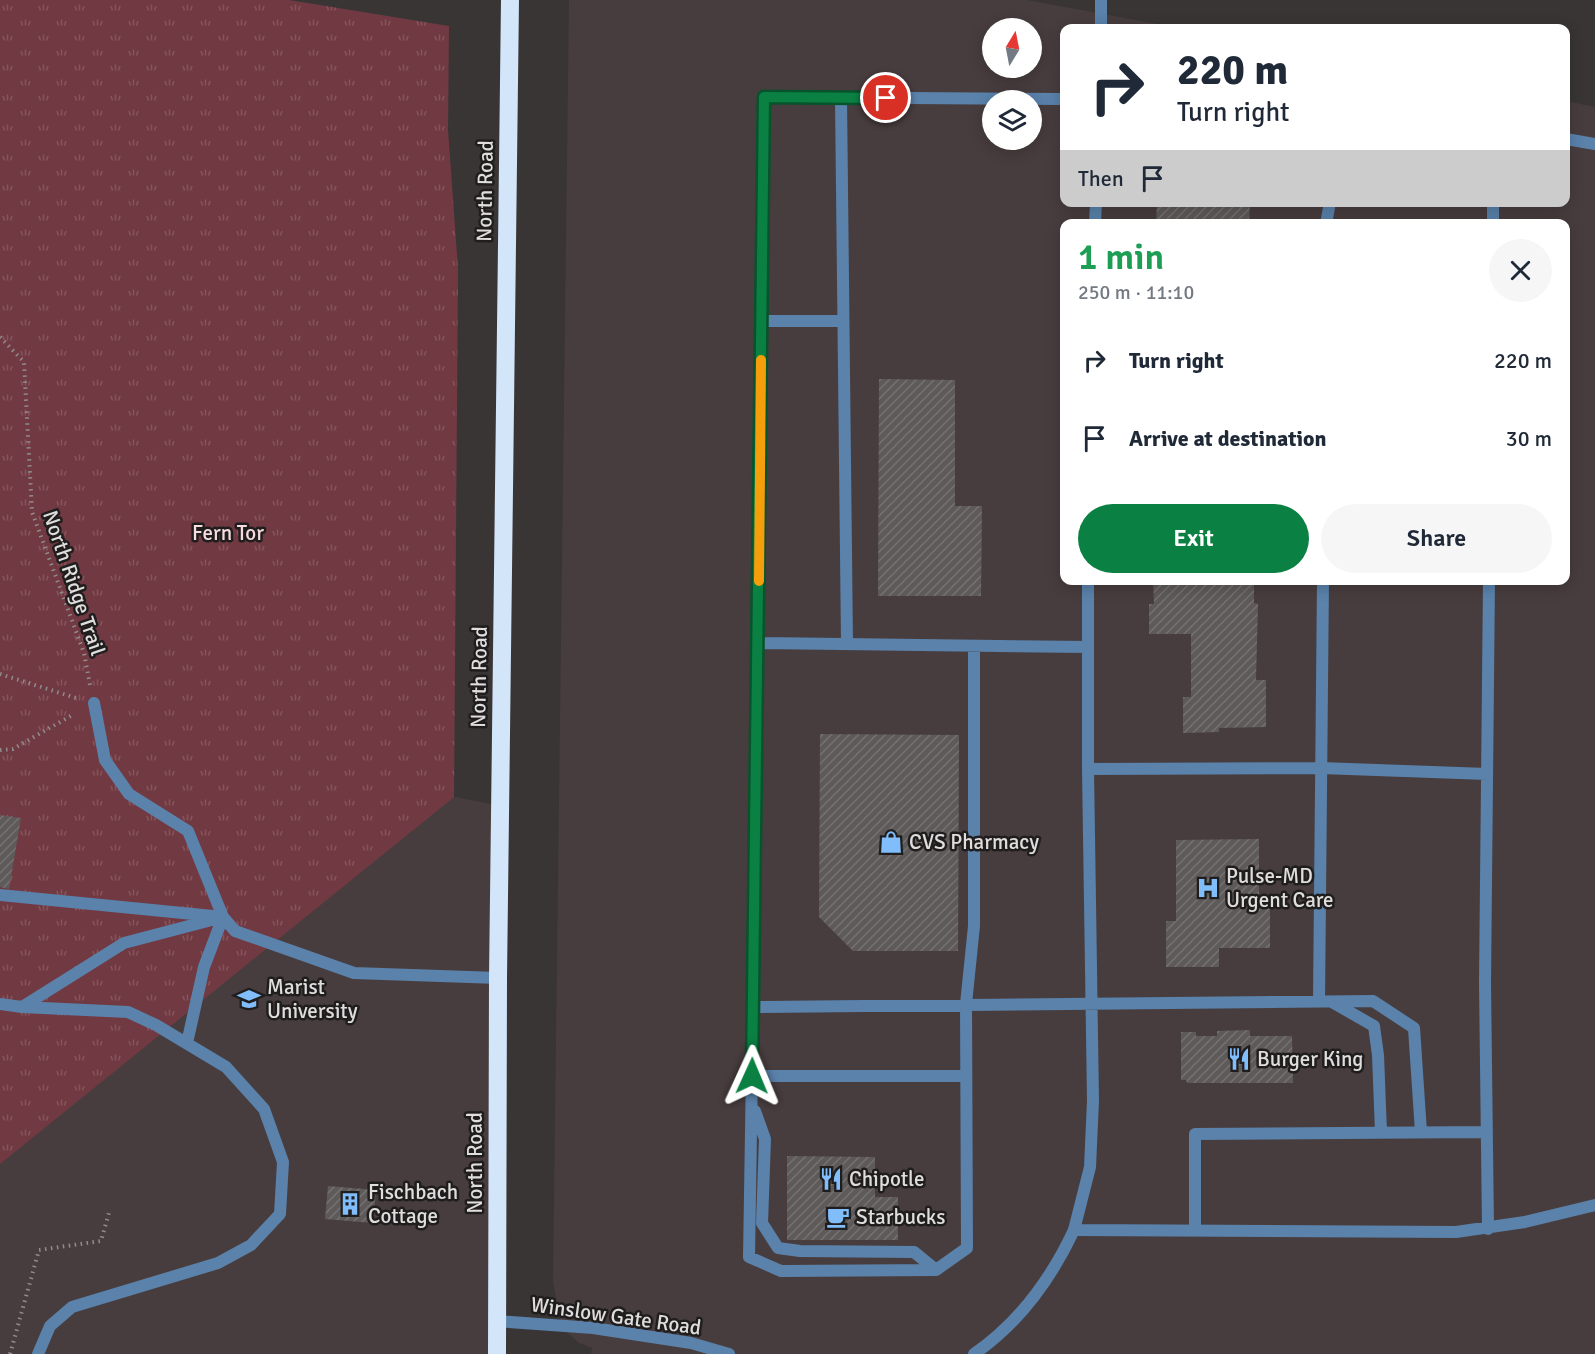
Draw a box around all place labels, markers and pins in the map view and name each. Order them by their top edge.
pin [860,72,911,123]
shop icon: CVS Pharmacy [878,829,904,855]
place label: CVS Pharmacy [909,829,1039,855]
place label: Pulse-MD Urgent Care [1226,863,1334,913]
hospital icon: Pulse-MD Urgent Care [1195,875,1221,901]
place label: Marist University [267,974,358,1024]
school or university icon: Marist University [236,986,262,1012]
restaurant icon: Burger King [1226,1046,1252,1072]
place label: Burger King [1257,1046,1363,1072]
restaurant icon: Chipotle [818,1166,844,1192]
place label: Chipotle [849,1166,924,1192]
place label: Fischbach Cottage [368,1179,458,1229]
building icon: Fischbach Cottage [337,1191,363,1217]
cafe icon: Starbucks [825,1204,851,1230]
place label: Starbucks [856,1204,946,1230]

